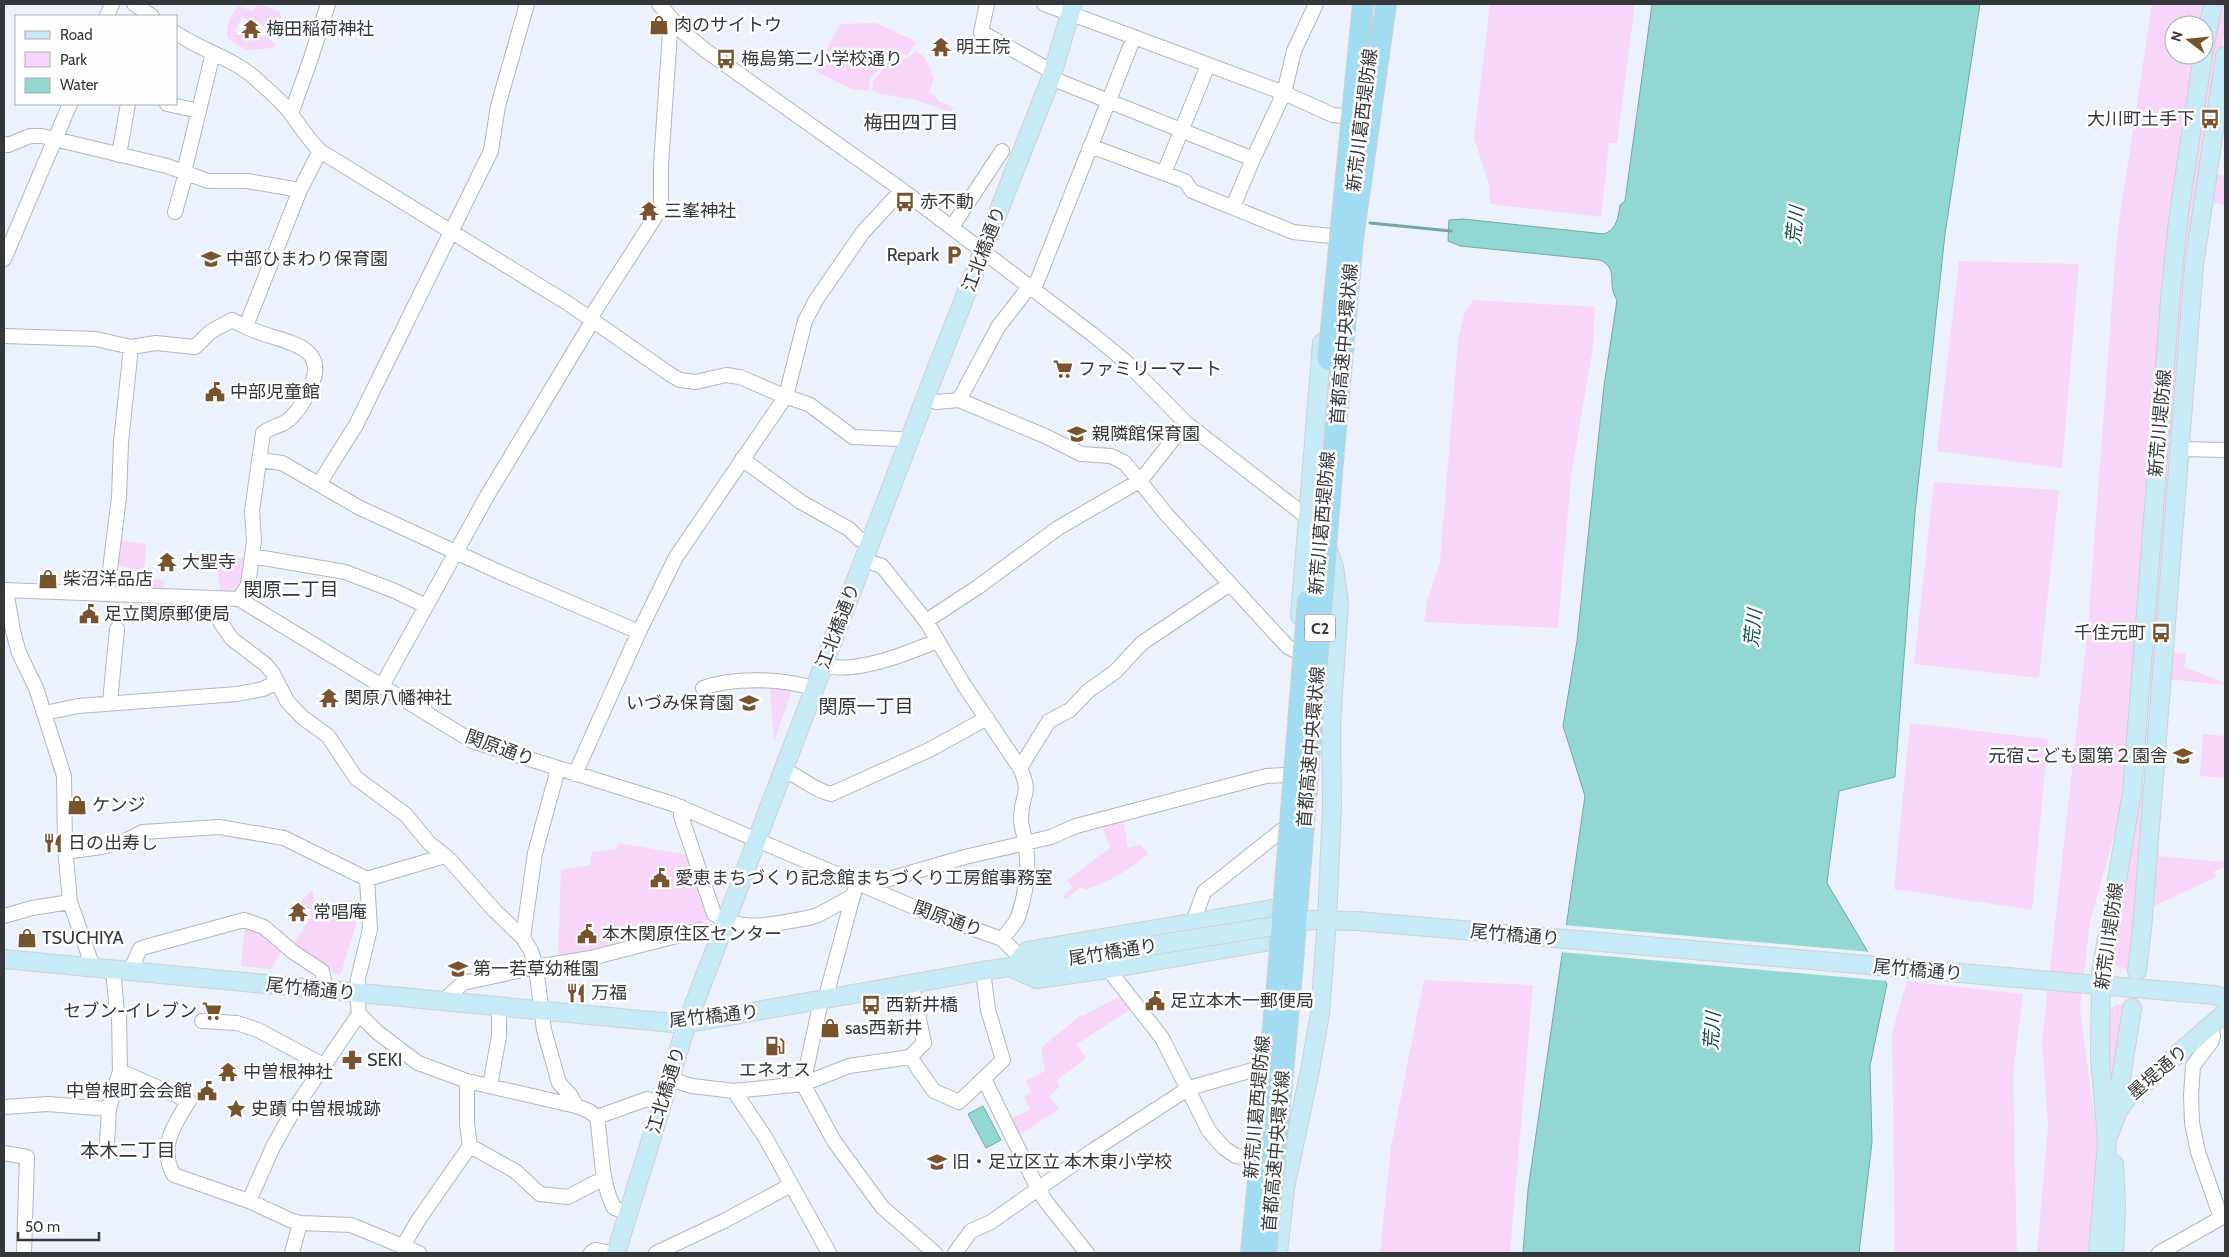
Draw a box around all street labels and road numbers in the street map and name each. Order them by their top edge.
street label: 新荒川葛西堤防線 [1342,47,1382,193]
street label: 江北橋通り [958,203,1010,295]
street label: 首都高速中央環状線 [1326,262,1362,426]
street label: 新荒川堤防線 [2144,368,2176,478]
street label: 新荒川葛西堤防線 [1305,450,1339,596]
street label: 江北橋通り [812,580,864,672]
road number: C2 [1305,614,1335,641]
street label: 首都高速中央環状線 [1293,665,1329,829]
street label: 関原通り [462,725,538,771]
street label: 新荒川堤防線 [2091,881,2127,991]
street label: 関原通り [910,896,986,942]
street label: 尾竹橋通り [1469,920,1561,950]
street label: 尾竹橋通り [1067,934,1159,970]
street label: 尾竹橋通り [1872,955,1964,985]
street label: 尾竹橋通り [265,973,357,1005]
street label: 尾竹橋通り [668,1000,760,1032]
street label: 新荒川葛西堤防線 [1240,1034,1274,1180]
street label: 墨堤通り [2124,1040,2192,1104]
street label: 江北橋通り [642,1044,690,1136]
street label: 首都高速中央環状線 [1258,1069,1294,1233]

